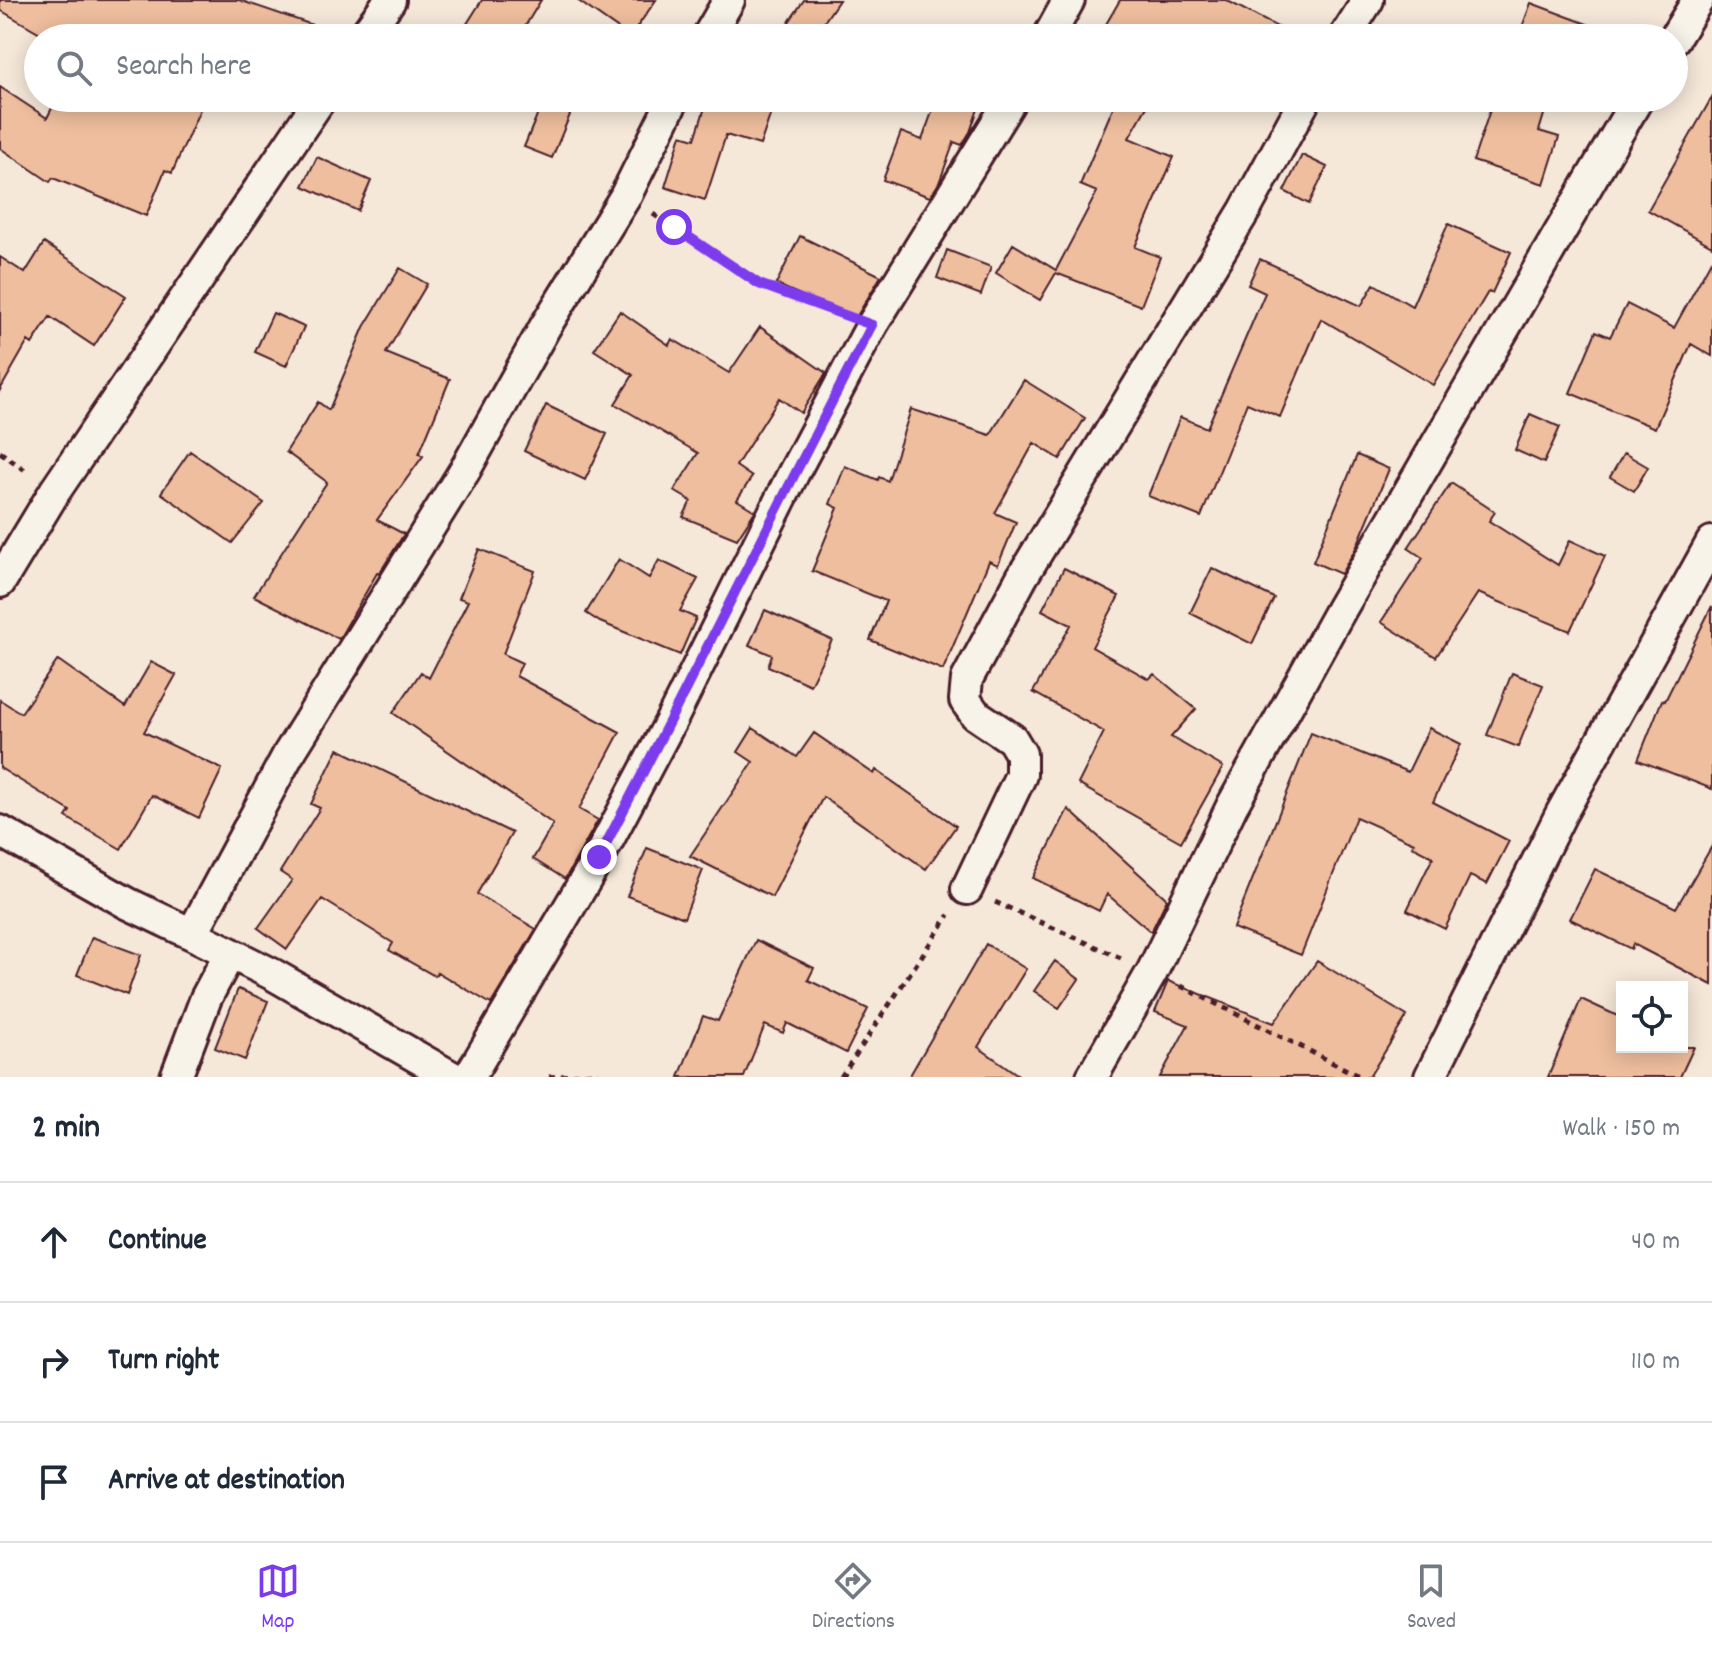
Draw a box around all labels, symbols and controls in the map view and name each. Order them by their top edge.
search box [24,24,1688,112]
icon: search [52,46,96,90]
text: Search here [116,47,252,90]
route start [656,209,692,245]
route end [581,839,617,875]
map controls [1616,981,1688,1053]
button: locate [1616,981,1688,1053]
text: 2 min [32,1105,100,1154]
text: Walk · 150 m [1562,1111,1680,1148]
icon: ahead [32,1220,76,1264]
text: Continue [108,1221,207,1264]
text: 40 m [1631,1224,1680,1261]
icon: right [32,1340,76,1384]
text: Turn right [108,1341,219,1384]
text: 110 m [1631,1344,1680,1381]
icon: arrive [32,1460,76,1504]
text: Arrive at destination [108,1461,345,1504]
tab: Map [256,1559,300,1638]
tab: Directions [812,1559,895,1638]
tab: Saved [1407,1559,1456,1638]

